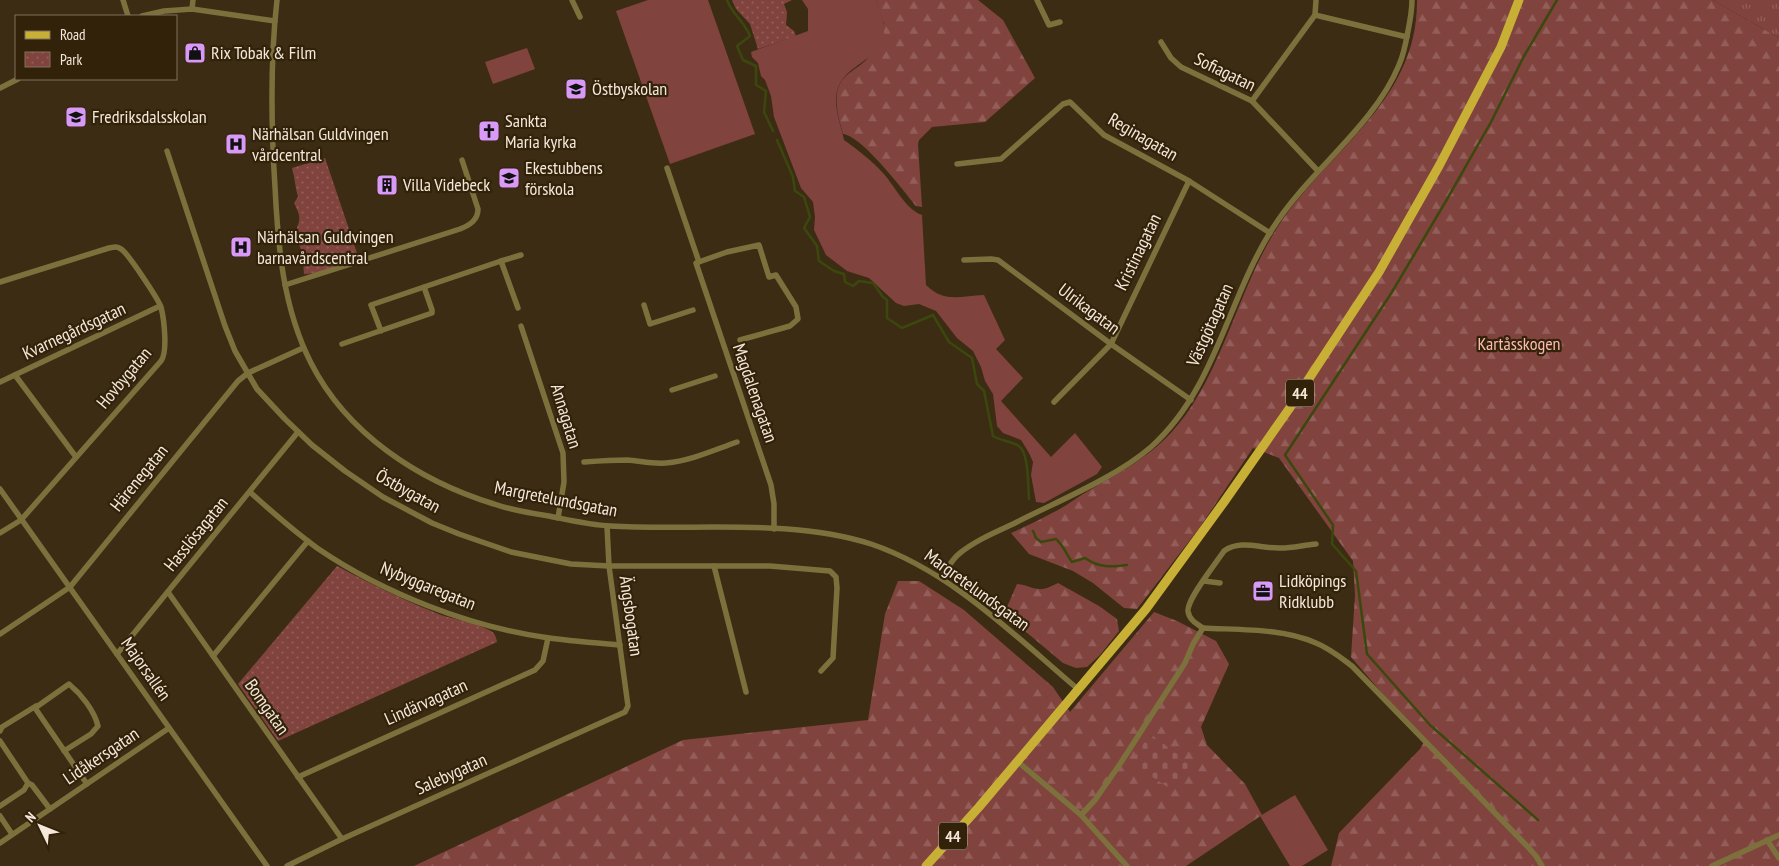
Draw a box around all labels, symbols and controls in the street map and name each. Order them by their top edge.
legend [15,15,178,80]
text: Road [60,25,86,44]
shop icon: Rix Tobak & Film [183,41,207,65]
place label: Rix Tobak & Film [211,41,316,64]
street label: Sofiagatan [1191,47,1260,96]
text: Park [60,50,82,69]
school or university icon: Östbyskolan [564,77,588,101]
place label: Östbyskolan [592,77,667,100]
school or university icon: Fredriksdalsskolan [64,105,88,129]
place label: Fredriksdalsskolan [92,105,207,128]
street label: Reginagatan [1104,107,1182,166]
place label: Sankta Maria kyrka [505,109,576,153]
church icon: Sankta Maria kyrka [477,119,501,143]
place label: Närhälsan Guldvingen vårdcentral [252,122,389,166]
hospital icon: Närhälsan Guldvingen vårdcentral [224,132,248,156]
place label: Ekestubbens förskola [525,156,603,200]
school or university icon: Ekestubbens förskola [497,166,521,190]
building icon: Villa Videbeck [375,173,399,197]
place label: Villa Videbeck [402,173,490,196]
street label: Kristinagatan [1109,210,1166,294]
place label: Närhälsan Guldvingen barnavårdscentral [257,225,394,269]
hospital icon: Närhälsan Guldvingen barnavårdscentral [229,235,253,259]
street label: Ulrikagatan [1054,278,1125,339]
street label: Västgötagatan [1181,280,1238,371]
street label: Kvarnegårdsgatan [19,297,129,364]
park label: Kartåsskogen [1477,332,1561,355]
street label: Magdalenagatan [728,340,783,445]
street label: Hovbygatan [91,342,156,413]
road number: 44 [1286,379,1314,406]
street label: Annagatan [546,381,587,451]
street label: Härenegatan [105,440,173,516]
street label: Östbygatan [372,463,445,518]
street label: Margretelundsgatan [493,475,620,522]
street label: Hasslösagatan [159,492,233,576]
street label: Margretelundsgatan [920,544,1035,636]
street label: Nybyggaregatan [377,556,479,615]
place label: Lidköpings Ridklubb [1279,569,1346,613]
street label: Ängsbogatan [614,574,649,658]
office icon: Lidköpings Ridklubb [1251,579,1275,603]
street label: Majorsallén [116,633,177,705]
street label: Lindärvagatan [381,673,471,730]
street label: Bomgatan [240,674,295,739]
street label: Lidåkersgatan [58,722,143,789]
street label: Salebygatan [411,748,490,799]
north arrow [15,801,65,851]
text: N [21,808,40,826]
road number: 44 [939,822,967,849]

